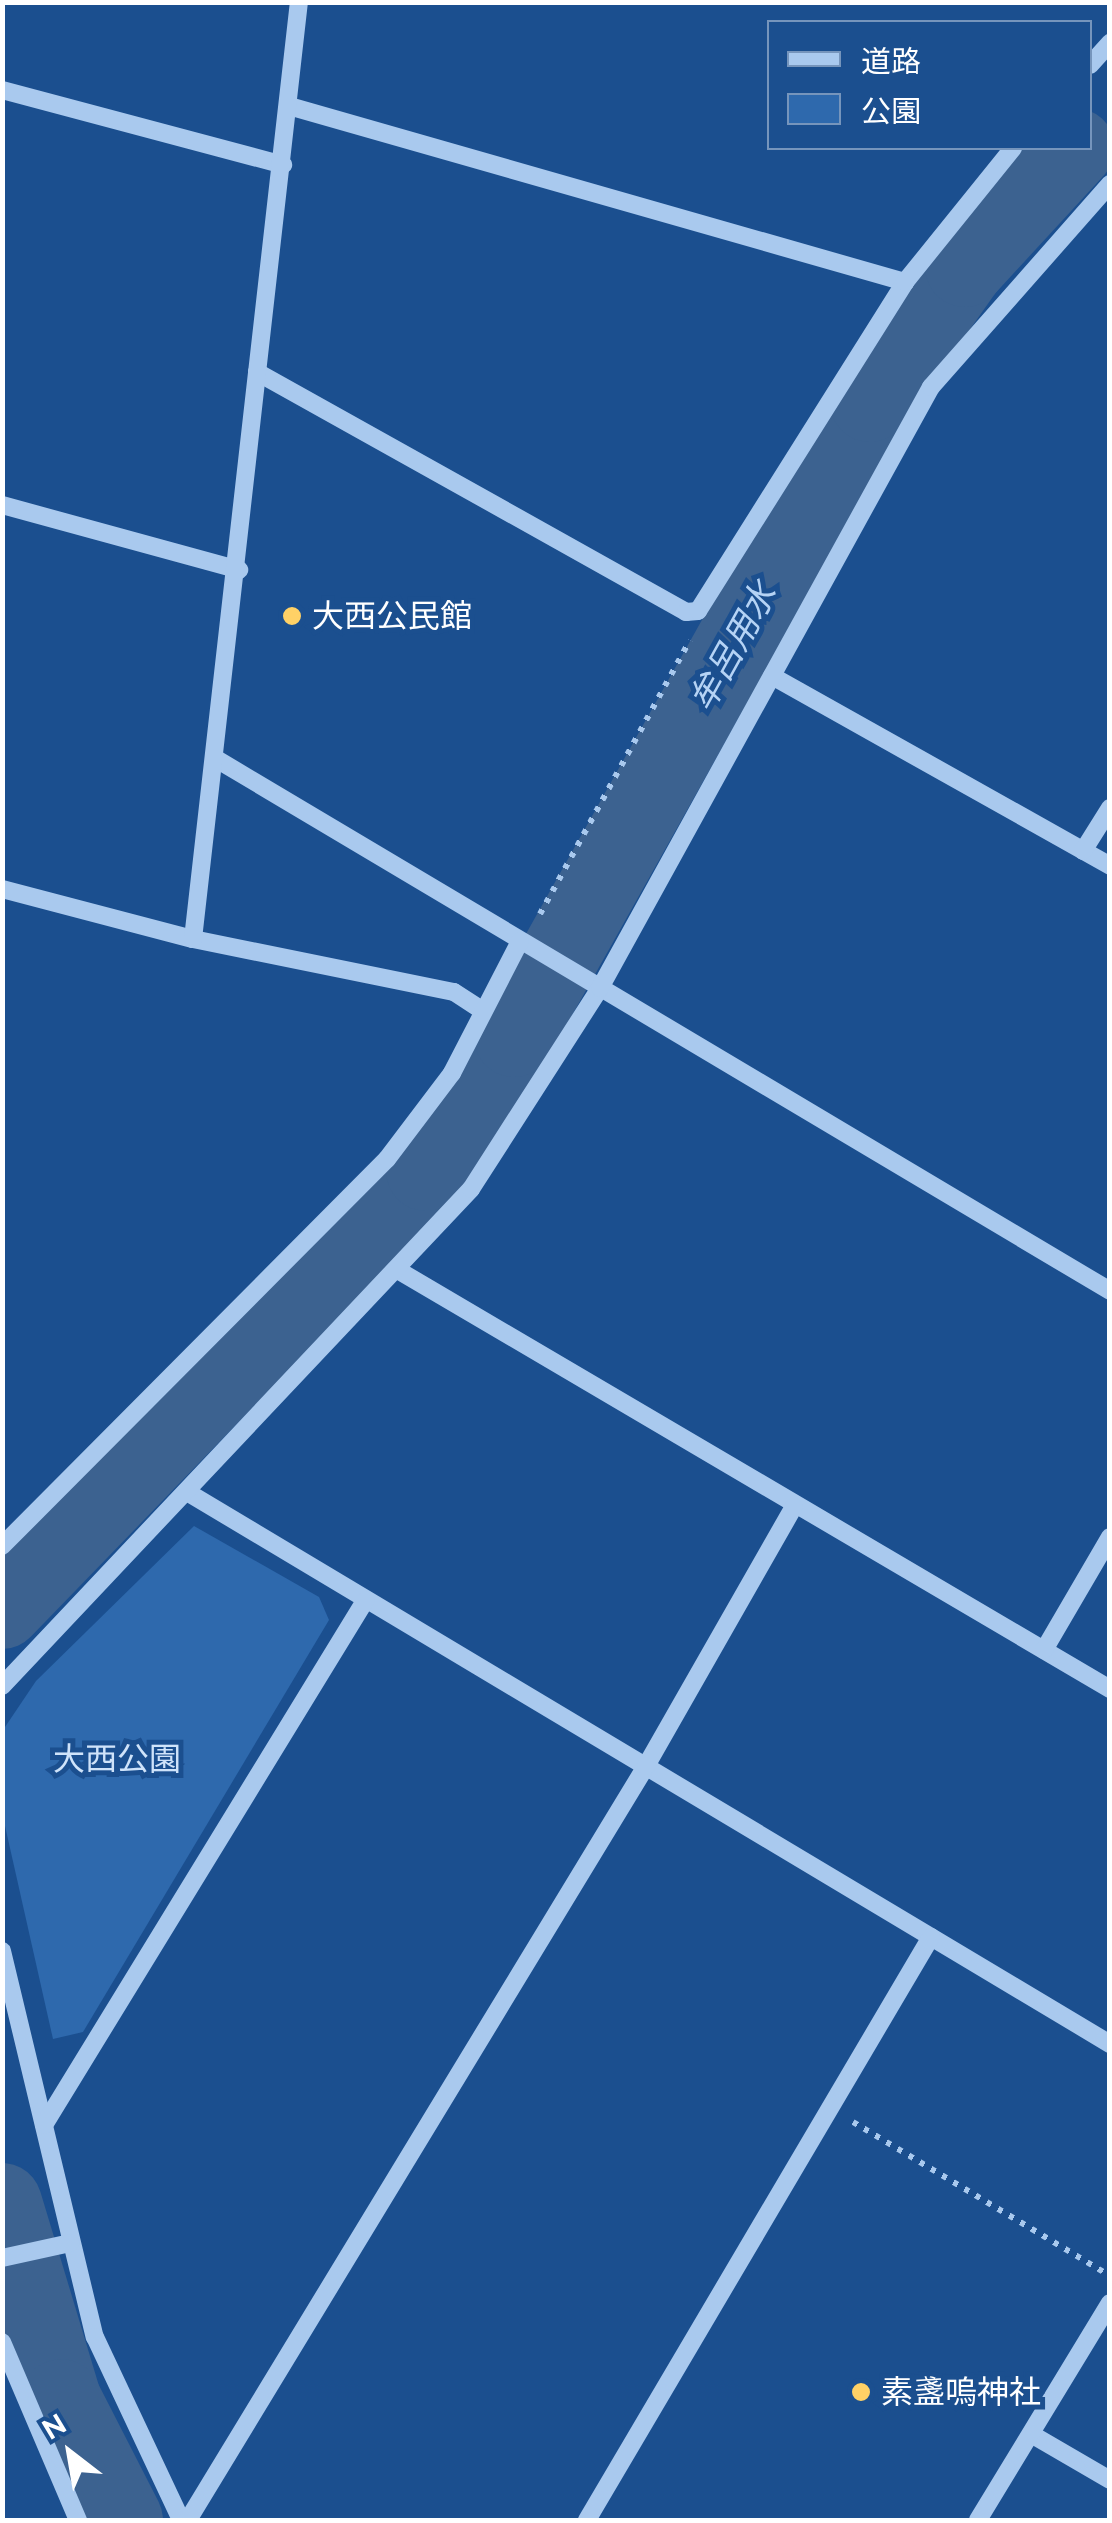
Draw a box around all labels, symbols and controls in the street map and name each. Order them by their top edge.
legend [767,20,1092,150]
text: 道路 [861,44,921,79]
text: 公園 [861,94,921,129]
water label: 牟呂用水 [681,576,785,718]
place label: 大西公民館 [312,597,472,635]
marker: 大西公民館 [281,605,303,627]
park label: 大西公園 [53,1740,181,1778]
place label: 素盞嗚神社 [881,2373,1041,2411]
marker: 素盞嗚神社 [850,2381,872,2403]
north arrow [20,2403,120,2503]
text: N [37,2407,72,2447]

